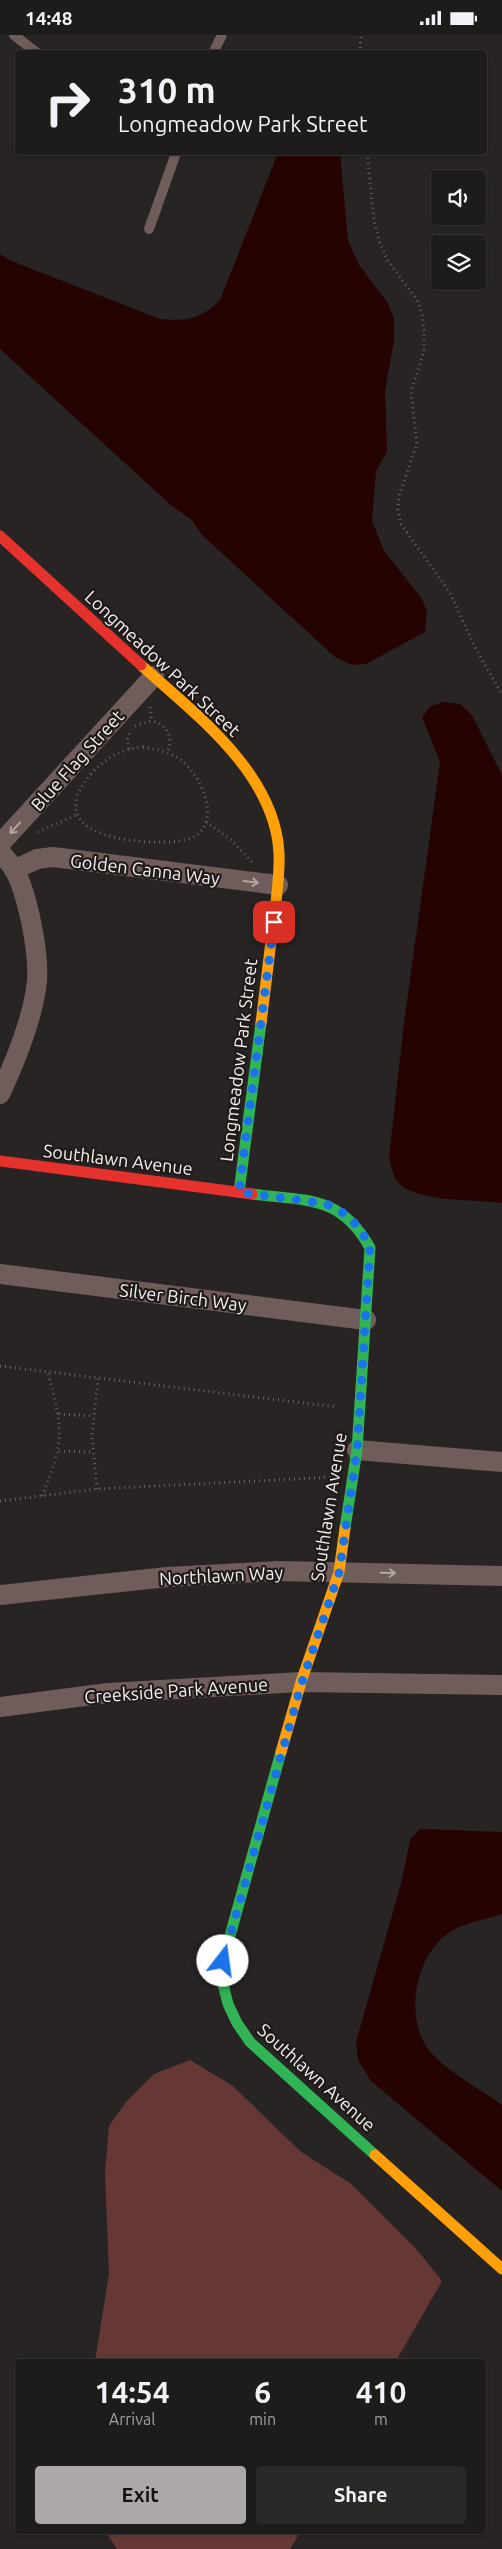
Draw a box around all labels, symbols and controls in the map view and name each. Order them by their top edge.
text: 14:48 [25,7,73,29]
icon: right [35,70,100,135]
text: 310 m [118,70,216,110]
text: Longmeadow Park Street [118,111,368,136]
map controls [431,170,486,290]
button: sound [431,170,486,225]
button: layers [431,235,486,290]
street label: Longmeadow Park Street [81,586,245,740]
street label: Blue Flag Street [27,705,127,815]
one-way arrow [9,822,20,835]
street label: Golden Canna Way [69,850,221,888]
one-way arrow [243,877,259,887]
pin [253,901,295,943]
icon: arrive [260,908,288,936]
street label: Longmeadow Park Street [216,957,260,1163]
street label: Southlawn Avenue [42,1140,194,1178]
street label: Silver Birch Way [118,1279,248,1315]
street label: Southlawn Avenue [306,1431,350,1583]
street label: Northlawn Way [159,1562,284,1588]
one-way arrow [380,1569,396,1578]
street label: Creekside Park Avenue [83,1674,269,1706]
position arrow [196,1934,248,1986]
street label: Southlawn Avenue [254,2019,380,2135]
text: 14:54 [95,2375,170,2409]
text: 6 [254,2375,271,2409]
text: 410 [356,2375,406,2409]
text: Arrival [109,2410,155,2428]
text: min [249,2410,276,2428]
text: m [374,2410,388,2428]
button: Exit [35,2466,246,2524]
button: Share [256,2466,466,2524]

